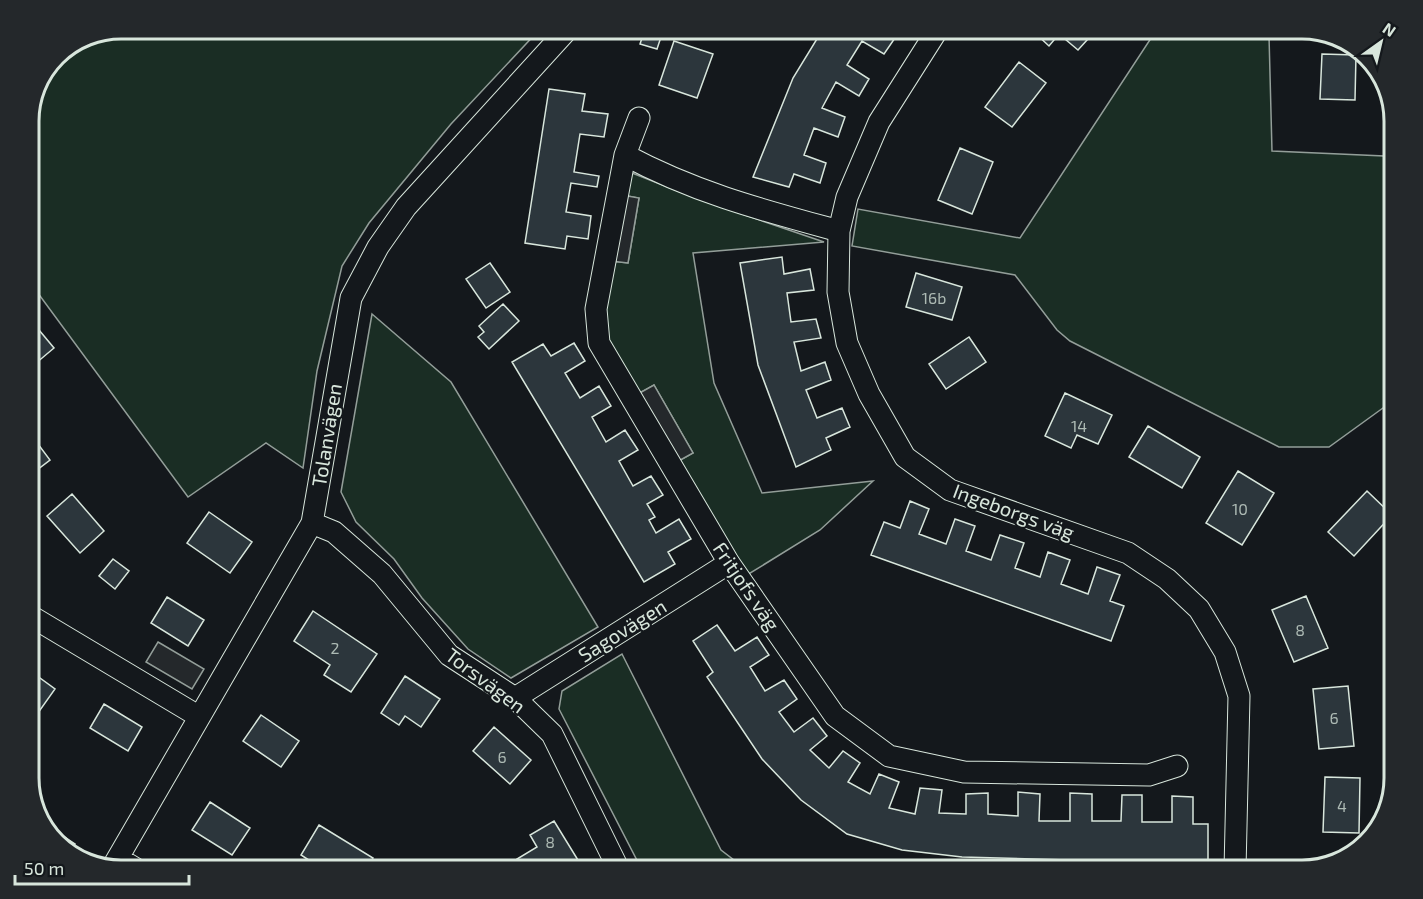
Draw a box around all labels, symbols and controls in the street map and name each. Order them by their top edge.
north arrow [1351,12,1411,72]
text: N [1380,18,1400,40]
house number: 16b [922,288,946,307]
street label: Tolanvägen [306,382,346,488]
house number: 14 [1071,416,1087,435]
street label: Ingeborgs väg [950,478,1078,544]
house number: 10 [1232,499,1248,518]
street label: Fritjofs väg [709,537,785,635]
street label: Sagovägen [573,593,671,667]
house number: 8 [1295,620,1305,639]
house number: 2 [331,638,340,657]
street label: Torsvägen [441,642,531,718]
house number: 6 [1329,708,1339,727]
house number: 6 [497,747,507,766]
house number: 4 [1337,796,1347,815]
house number: 8 [545,832,555,851]
scale bar [15,848,189,886]
text: 50 m [24,857,64,879]

